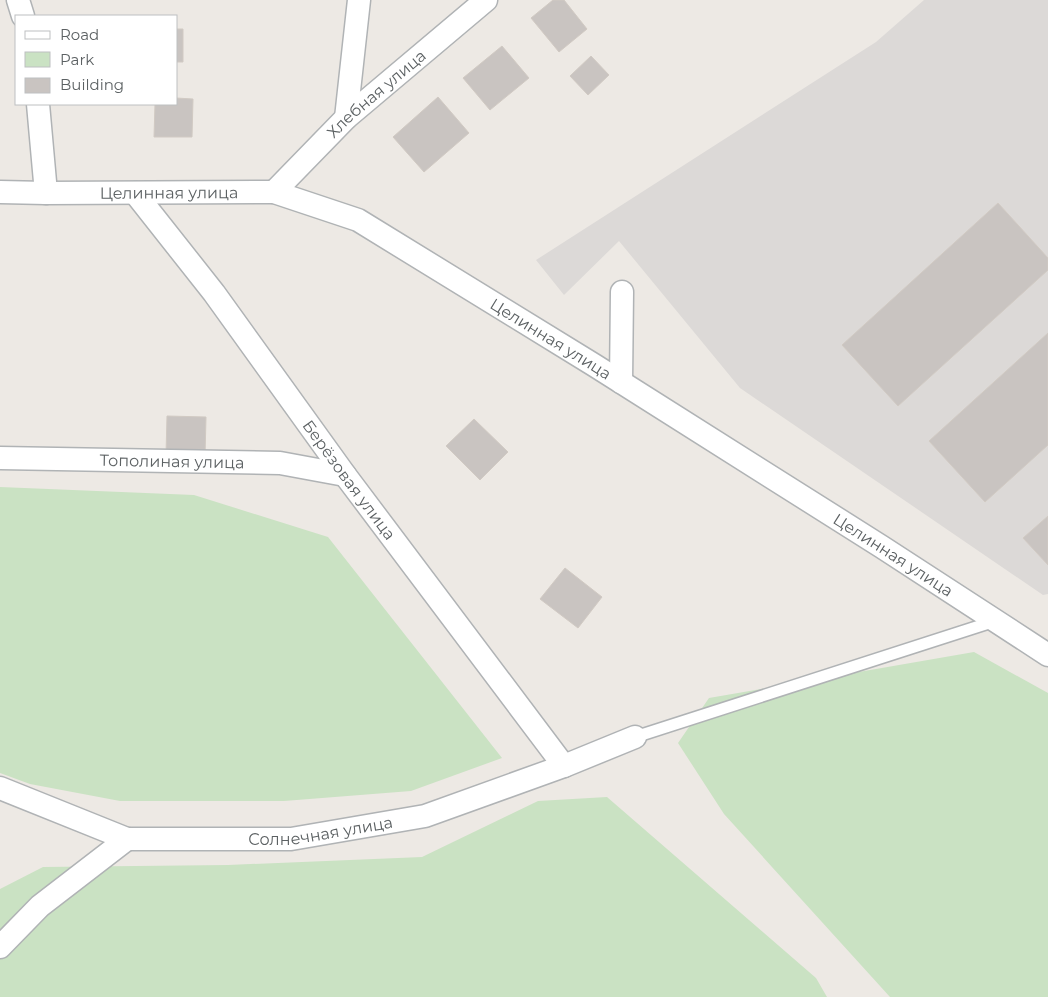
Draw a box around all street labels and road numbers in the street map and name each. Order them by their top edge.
street label: Хлебная улица [323,46,429,142]
street label: Целинная улица [100,183,238,202]
street label: Целинная улица [487,294,615,383]
street label: Берёзовая улица [299,416,400,543]
street label: Тополиная улица [99,450,245,472]
street label: Целинная улица [830,509,957,600]
street label: Солнечная улица [248,812,394,849]

